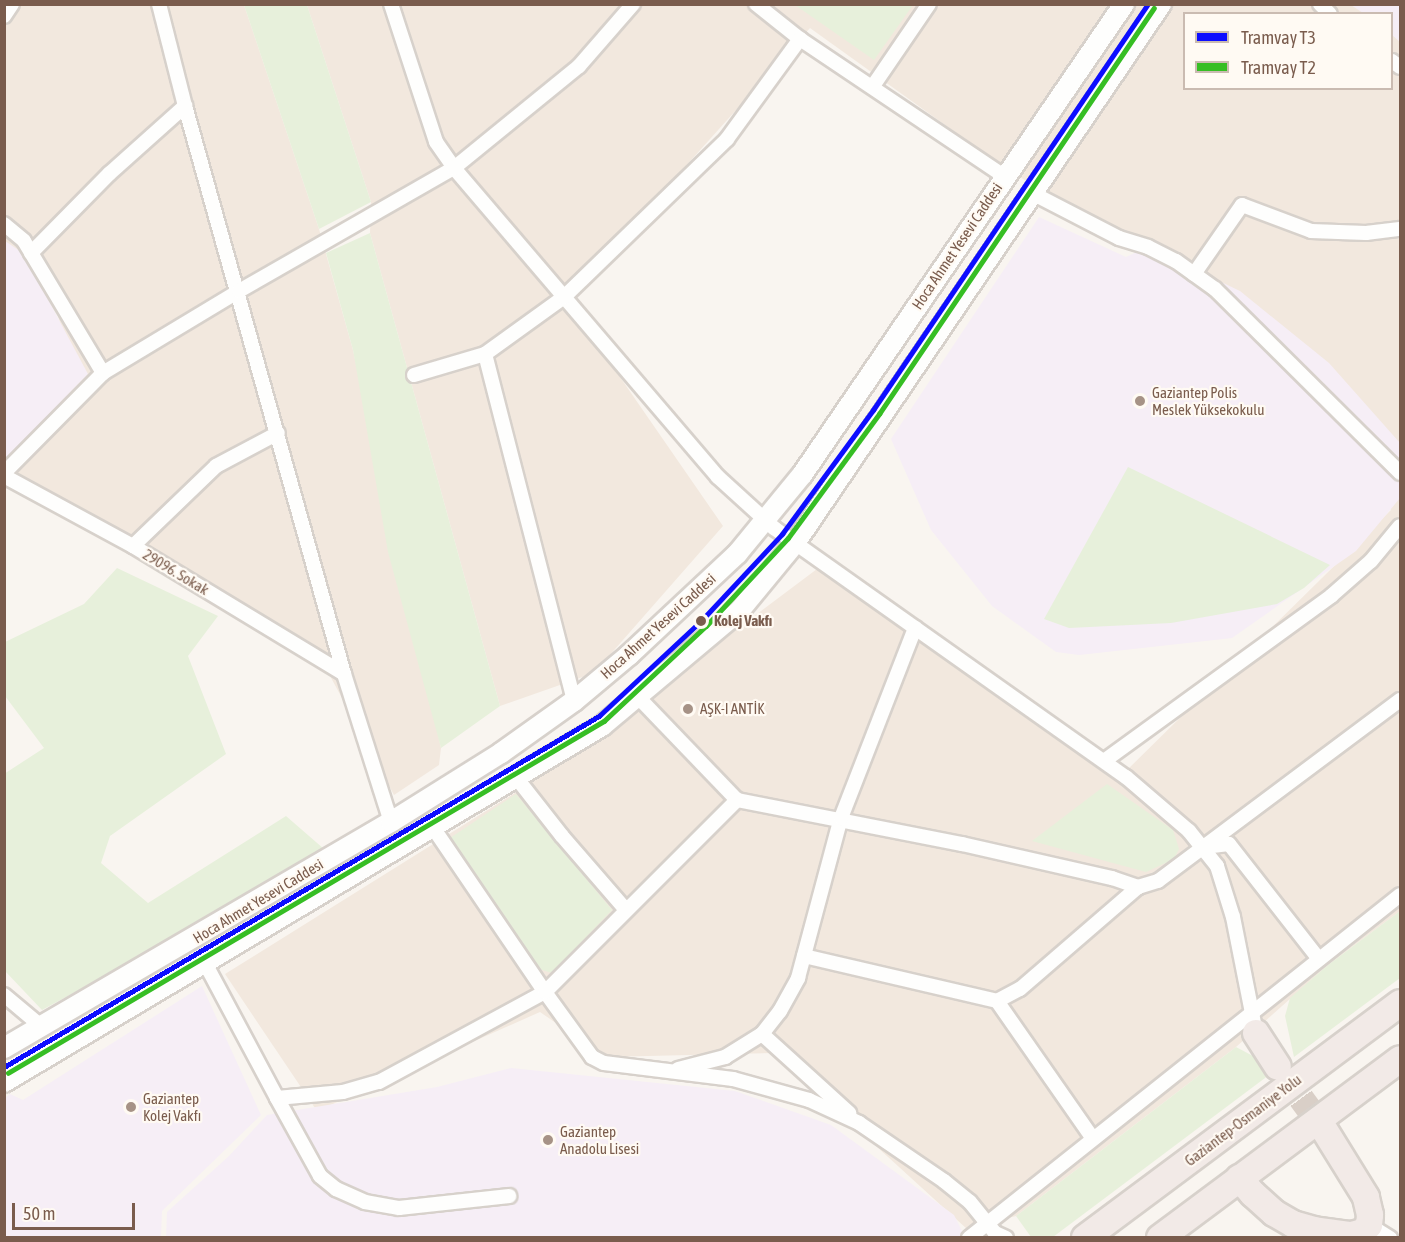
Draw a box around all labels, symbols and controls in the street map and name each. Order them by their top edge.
legend [1183,12,1393,90]
text: Tramvay T3 [1241,27,1316,48]
text: Tramvay T2 [1241,57,1316,78]
street label: Hoca Ahmet Yesevi Caddesi [908,179,1006,313]
place label: Gaziantep Polis Meslek Yüksekokulu [1152,383,1264,418]
marker: Gaziantep Polis Meslek Yüksekokulu [1133,394,1147,408]
street label: 29096. Sokak [140,545,212,599]
street label: Hoca Ahmet Yesevi Caddesi [597,570,719,682]
marker: Kolej Vakfı [692,612,710,630]
place label: Kolej Vakfı [714,612,772,630]
place label: AŞK-I ANTİK [700,700,765,718]
marker: AŞK-I ANTİK [681,702,695,716]
street label: Hoca Ahmet Yesevi Caddesi [190,855,326,947]
street label: Gaziantep-Osmaniye Yolu [1181,1070,1305,1170]
place label: Gaziantep Kolej Vakfı [143,1089,201,1124]
marker: Gaziantep Kolej Vakfı [124,1100,138,1114]
place label: Gaziantep Anadolu Lisesi [560,1122,639,1157]
marker: Gaziantep Anadolu Lisesi [541,1133,555,1147]
scale bar [15,1191,138,1229]
text: 50 m [23,1203,55,1224]

